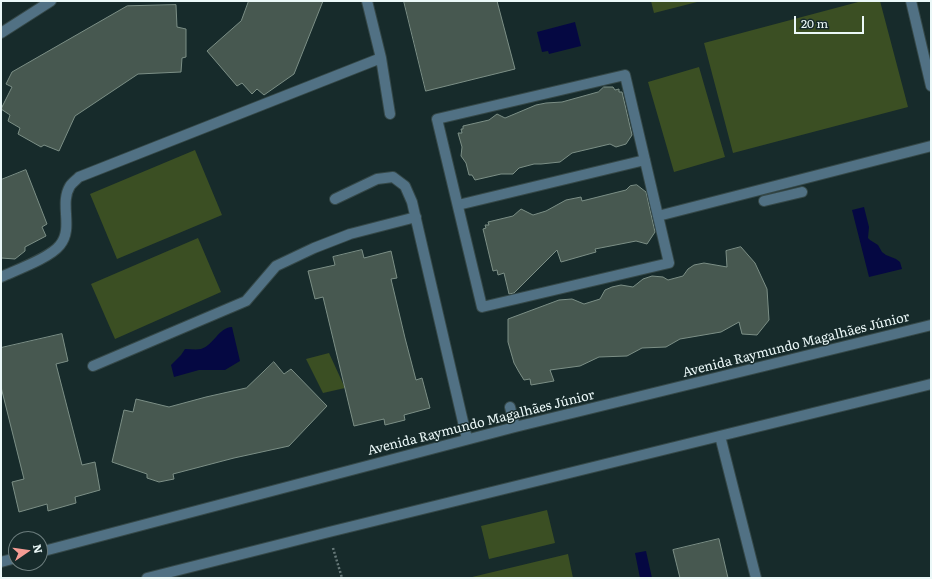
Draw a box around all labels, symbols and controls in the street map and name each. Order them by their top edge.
scale bar [796,8,866,34]
text: 20 m [801,14,828,32]
street label: Avenida Raymundo Magalhães Júnior [681,309,911,381]
street label: Avenida Raymundo Magalhães Júnior [366,387,596,459]
north arrow [8,531,48,571]
text: N [30,542,48,555]

